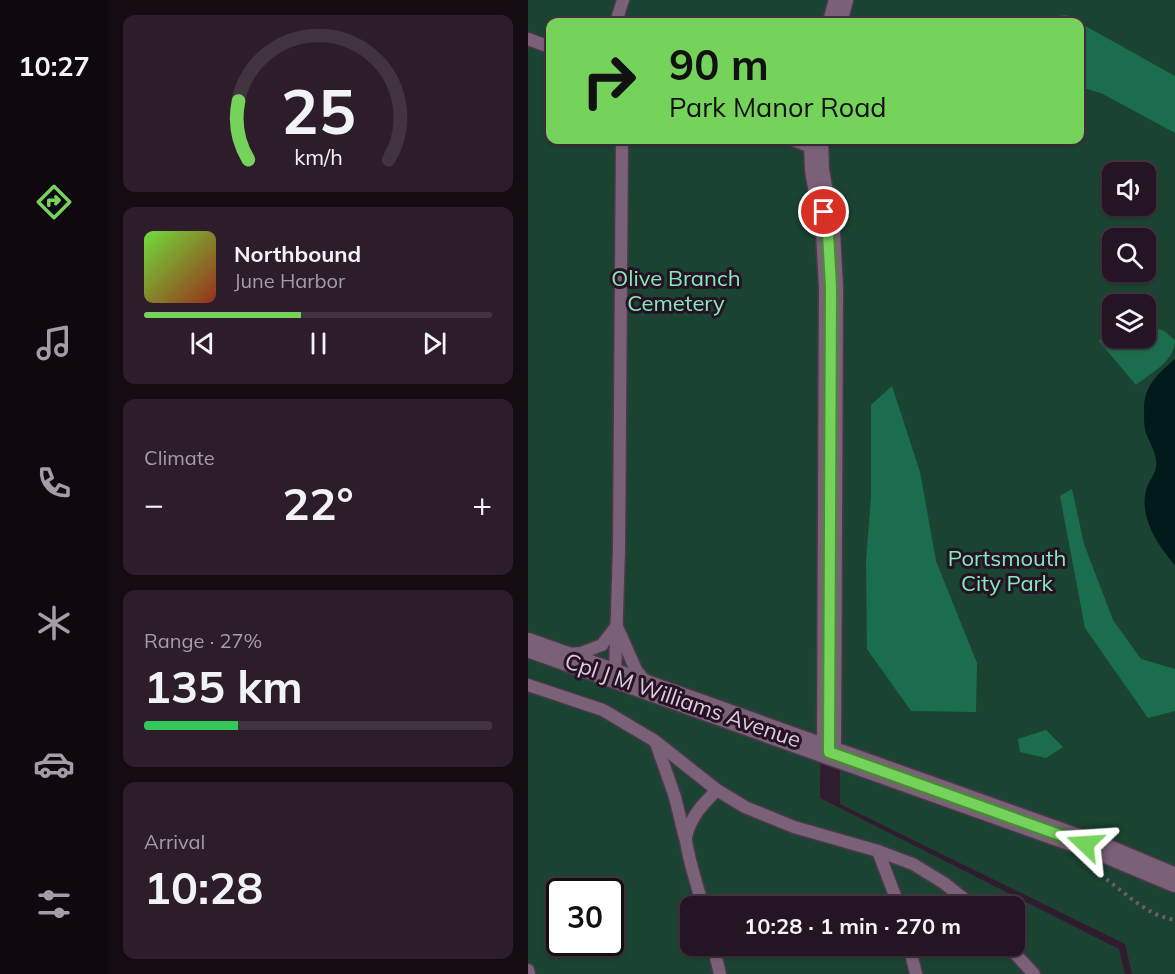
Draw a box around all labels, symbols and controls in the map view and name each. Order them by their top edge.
text: 90 m [669,38,769,91]
icon: right [570,42,648,120]
text: 10:27 [18,49,90,83]
text: 25 [281,72,355,151]
text: Park Manor Road [669,90,887,124]
text: km/h [294,144,342,171]
map controls [1102,162,1156,348]
button: sound [1102,162,1156,216]
icon: directions [33,181,75,223]
pin [798,186,849,237]
icon: arrive [807,195,840,228]
button: search [1102,228,1156,282]
text: Northbound [234,240,361,268]
park label: Olive Branch Cemetery [611,264,741,317]
text: June Harbor [234,268,345,293]
button: layers [1102,294,1156,348]
icon: music [33,322,75,364]
icon: previous [186,327,219,360]
icon: pause [302,327,335,360]
icon: next [418,327,451,360]
text: Climate [144,445,215,470]
icon: phone [33,462,75,504]
text: 22° [282,475,354,531]
text: − [144,483,164,524]
text: + [472,483,492,524]
park label: Portsmouth City Park [948,544,1066,597]
icon: climate [33,602,75,644]
text: Range · 27% [144,628,262,653]
street label: Cpl J M Williams Avenue [561,646,805,754]
text: 135 km [144,658,303,714]
icon: car [33,743,75,785]
position arrow [1053,812,1117,876]
text: Arrival [144,829,205,854]
text: 10:28 [144,859,263,915]
speed limit sign: 30 [546,878,624,956]
icon: filters [33,883,75,925]
text: 10:28 · 1 min · 270 m [744,912,961,940]

